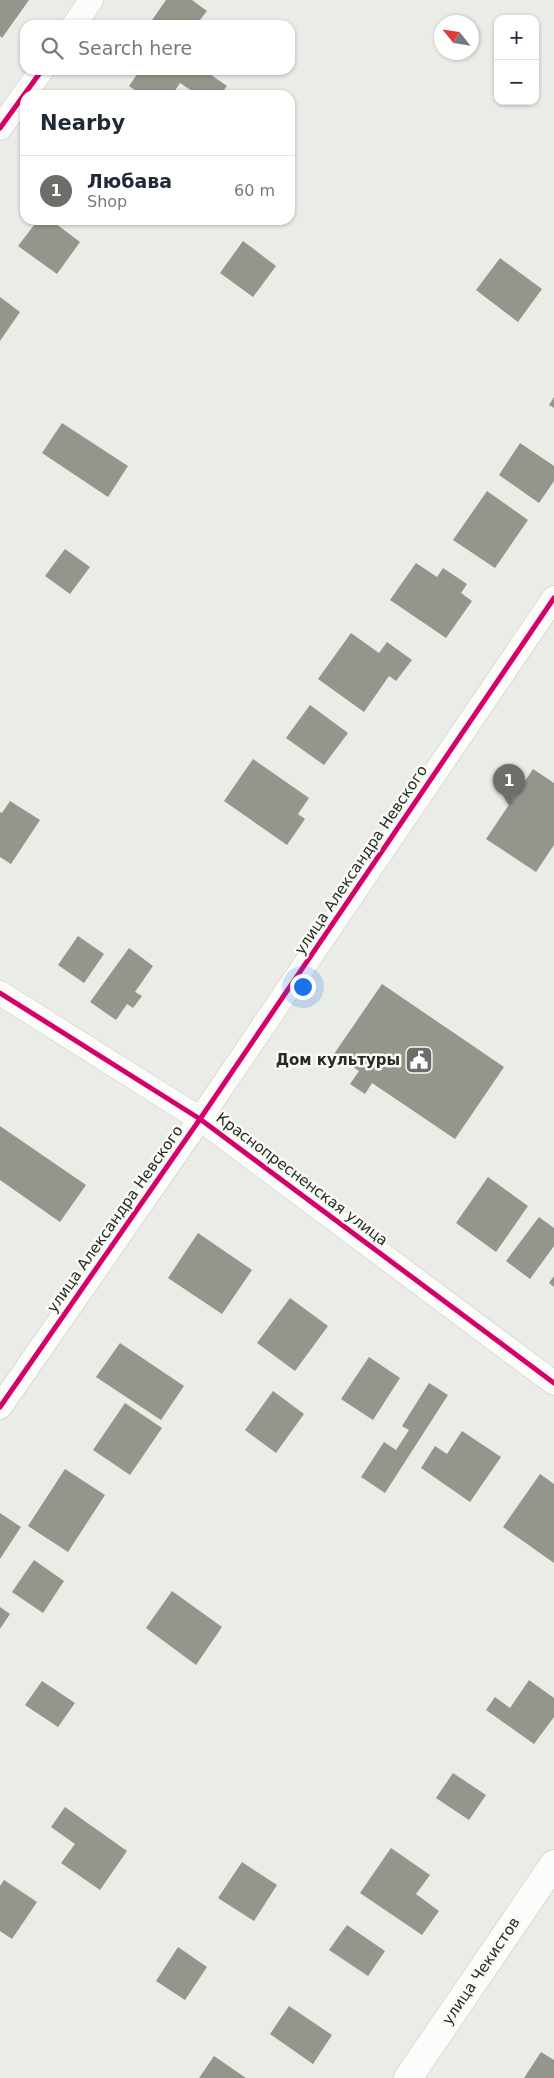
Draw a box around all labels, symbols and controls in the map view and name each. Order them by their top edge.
north arrow [434,15,479,60]
map controls [494,15,539,105]
button: + [494,15,539,60]
search box [20,20,295,75]
icon: search [38,34,66,62]
text: Search here [78,37,192,59]
button: − [494,60,539,105]
text: Nearby [40,111,125,135]
text: Любава [87,170,172,192]
text: 1 [50,181,62,200]
text: 60 m [234,181,275,200]
text: Shop [87,192,127,211]
street label: улица Александра Невского [291,762,431,958]
pin: 1 [493,764,525,805]
your location [290,974,316,1000]
public building icon: Дом культуры [404,1045,434,1075]
place label: Дом культуры [276,1051,400,1069]
street label: Краснопресненская улица [213,1109,391,1249]
street label: улица Александра Невского [43,1122,187,1316]
street label: улица Чекистов [438,1914,524,2028]

